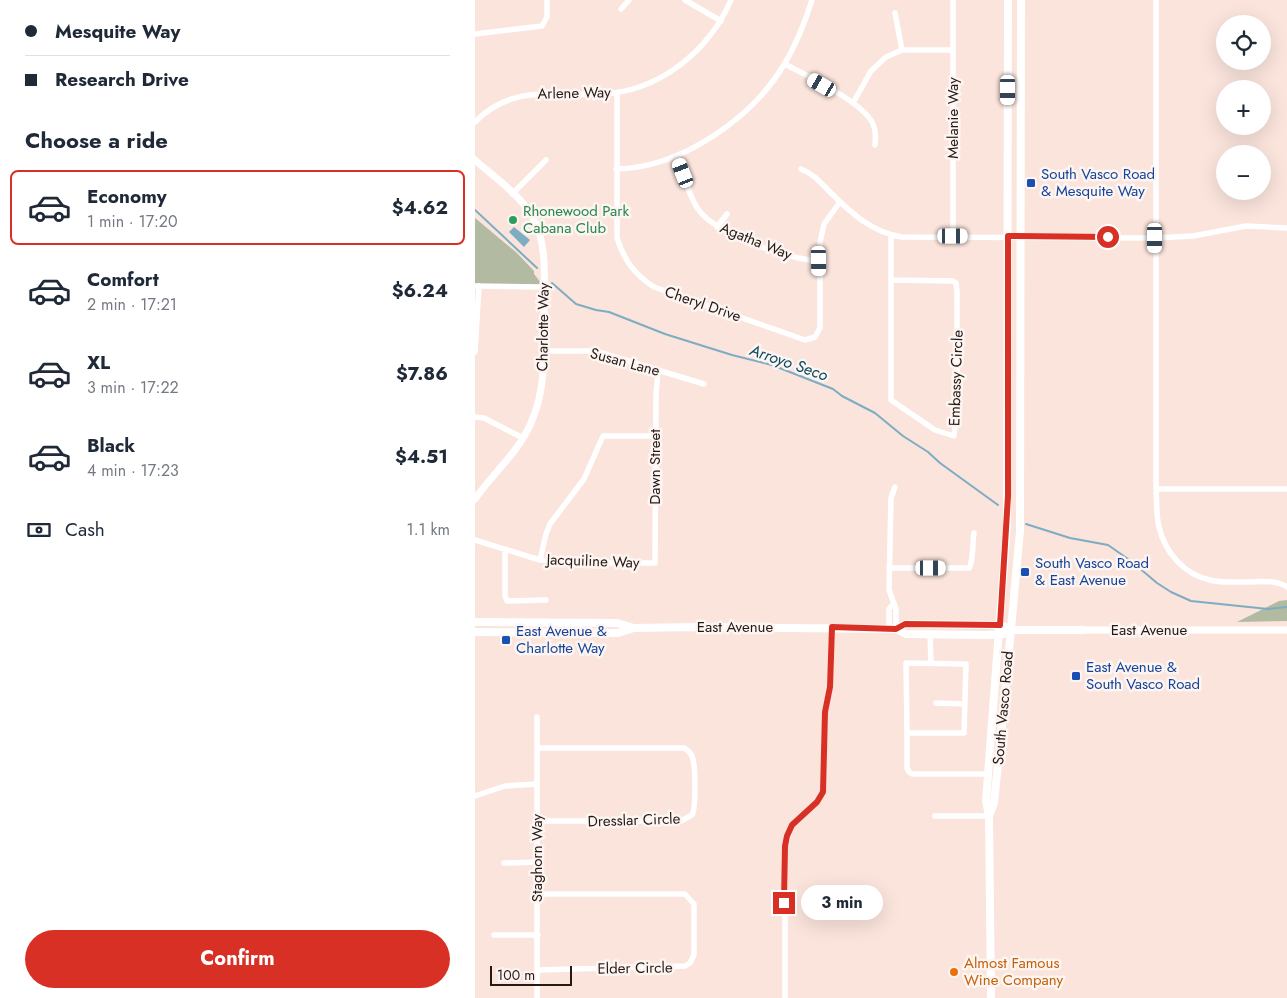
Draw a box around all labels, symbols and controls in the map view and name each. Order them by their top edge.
map controls [1216,15,1271,200]
button: locate [1216,15,1271,70]
text: Mesquite Way [55,18,180,45]
text: Research Drive [55,66,189,93]
car [805,71,838,99]
car [1000,75,1015,105]
street label: Melanie Way [942,77,964,159]
button: + [1216,80,1271,135]
street label: Arlene Way [537,81,611,105]
text: Choose a ride [25,124,168,156]
button: − [1216,145,1271,200]
car [670,156,695,190]
place label: South Vasco Road & Mesquite Way [1041,163,1155,202]
marker: South Vasco Road & Mesquite Way [1025,177,1037,189]
text: Economy [87,183,167,210]
icon: car [27,185,72,230]
text: $4.62 [392,194,448,221]
place label: Rhonewood Park Cabana Club [523,200,629,239]
text: 1 min · 17:20 [87,210,178,233]
marker: Rhonewood Park Cabana Club [507,214,519,226]
street label: Agatha Way [717,217,796,266]
car [1147,223,1162,253]
route start [1097,226,1119,248]
car [938,229,968,244]
car [811,246,826,276]
text: Comfort [87,266,159,293]
icon: car [27,268,72,313]
text: $6.24 [392,277,448,304]
street label: Cheryl Drive [662,281,744,327]
street label: Charlotte Way [531,282,555,372]
text: 2 min · 17:21 [87,293,177,316]
street label: Embassy Circle [943,329,969,426]
water label: Arroyo Seco [746,338,831,387]
street label: Susan Lane [588,342,663,382]
text: XL [87,349,110,376]
icon: car [27,351,72,396]
text: $7.86 [396,360,448,387]
text: 3 min · 17:22 [87,376,179,399]
street label: Dawn Street [644,429,666,505]
text: Black [87,432,135,459]
icon: car [27,434,72,479]
text: $4.51 [395,443,448,470]
text: 4 min · 17:23 [87,459,179,482]
icon: cash [25,516,53,544]
text: Cash [65,516,105,543]
text: 1.1 km [406,518,450,541]
street label: Jacquiline Way [544,548,640,574]
place label: South Vasco Road & East Avenue [1035,552,1149,591]
car [916,561,946,576]
marker: South Vasco Road & East Avenue [1019,566,1031,578]
street label: East Avenue [697,616,773,638]
street label: East Avenue [1111,619,1187,641]
place label: East Avenue & Charlotte Way [516,620,607,659]
marker: East Avenue & Charlotte Way [500,634,512,646]
street label: South Vasco Road [987,650,1019,766]
place label: East Avenue & South Vasco Road [1086,656,1200,695]
marker: East Avenue & South Vasco Road [1070,670,1082,682]
street label: Dresslar Circle [587,807,681,833]
street label: Staghorn Way [526,813,548,902]
callout: 3 min [801,886,884,920]
text: 3 min [821,891,863,914]
route end [773,892,795,914]
button: Confirm [25,930,450,988]
place label: Almost Famous Wine Company [964,952,1064,991]
street label: Elder Circle [597,956,673,980]
scale bar [490,963,573,986]
text: 100 m [497,965,535,985]
marker: Almost Famous Wine Company [948,966,960,978]

